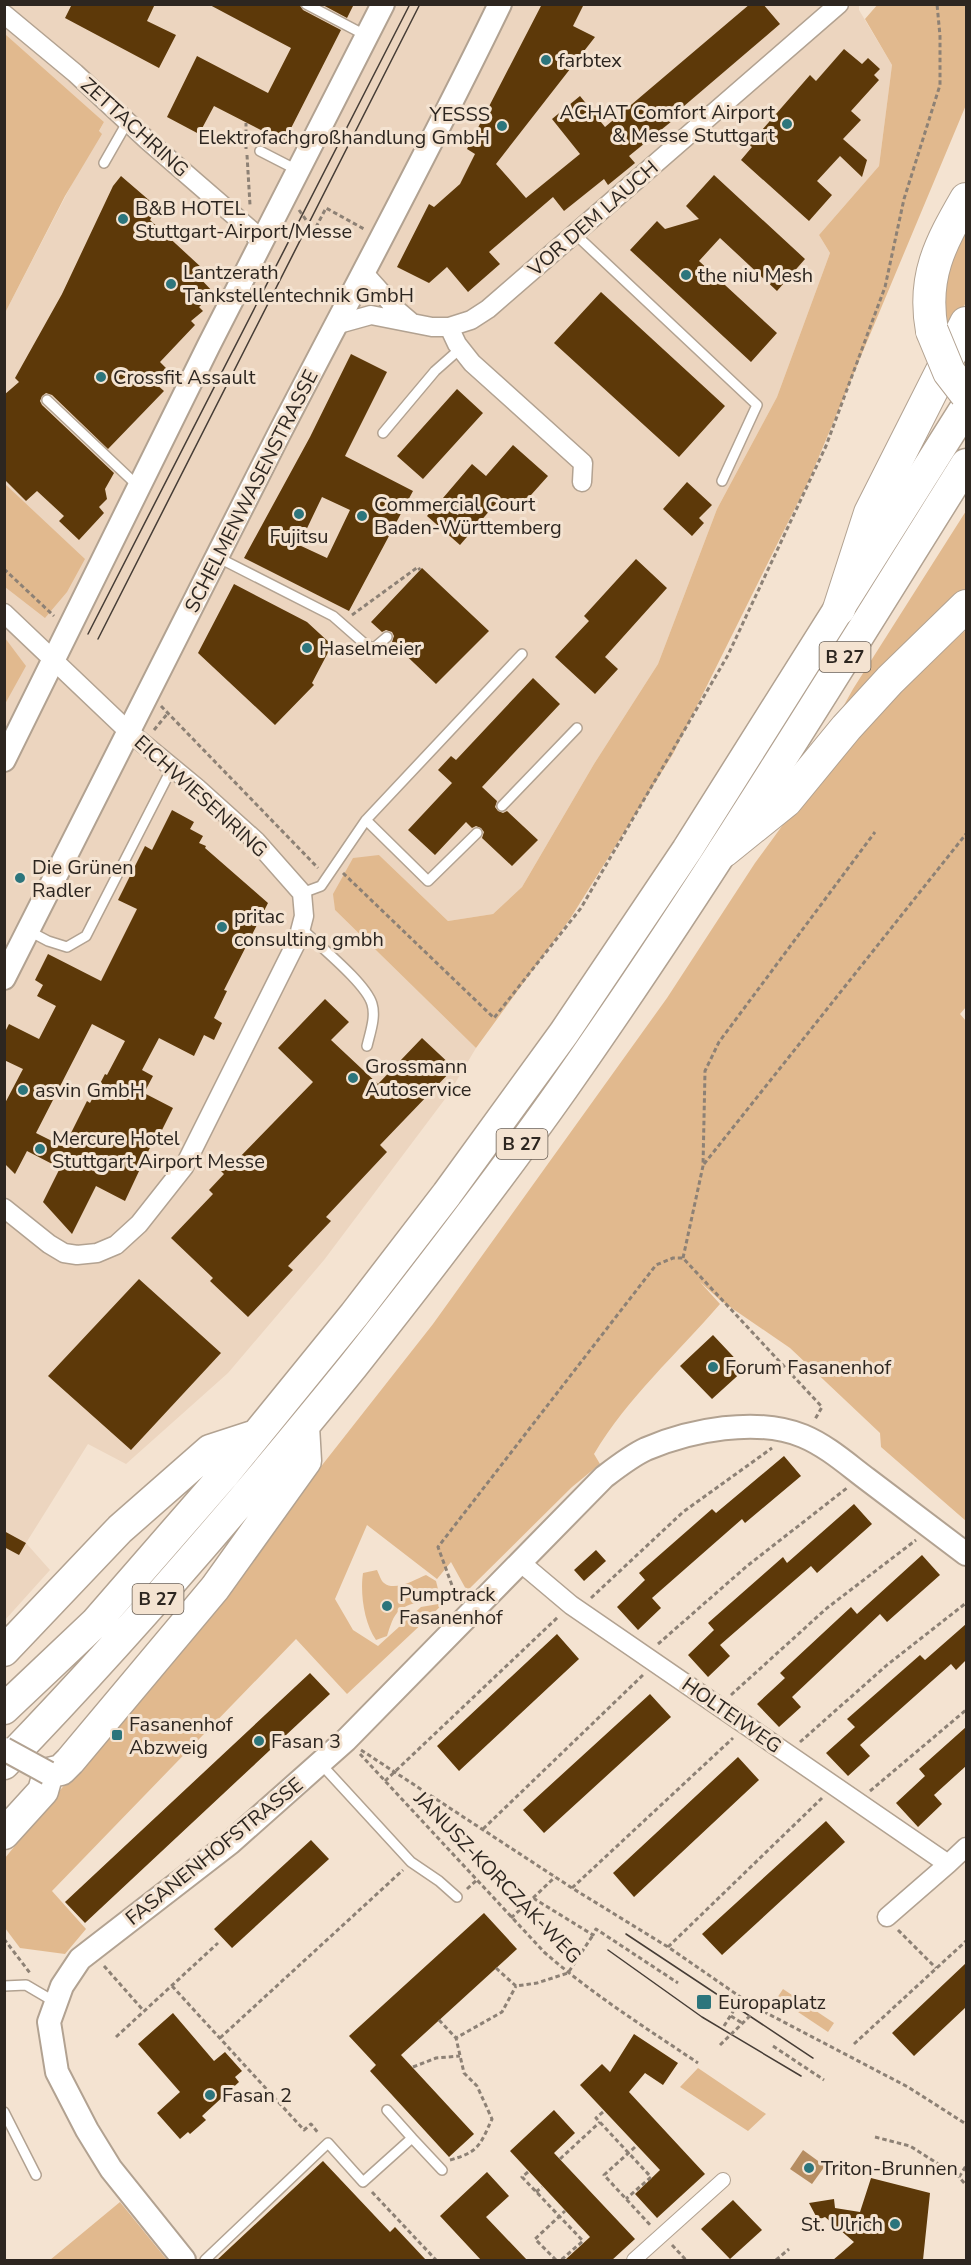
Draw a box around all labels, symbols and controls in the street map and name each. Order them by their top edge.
place label: farbtex [558,47,622,74]
marker: farbtex [539,53,553,67]
street label: ZETTACHRING [75,72,195,183]
place label: ACHAT Comfort Airport & Messe Stuttgart [560,99,776,149]
place label: YESSS Elektrofachgroßhandlung GmbH [198,101,490,151]
marker: ACHAT Comfort Airport & Messe Stuttgart [780,117,794,131]
marker: YESSS Elektrofachgroßhandlung GmbH [495,119,509,133]
street label: VOR DEM LAUCH [522,154,664,283]
place label: B&B HOTEL Stuttgart-Airport/Messe [135,195,352,245]
marker: B&B HOTEL Stuttgart-Airport/Messe [116,212,130,226]
place label: Lantzerath Tankstellentechnik GmbH [183,259,414,309]
place label: the niu Mesh [698,262,813,289]
marker: the niu Mesh [679,268,693,282]
marker: Lantzerath Tankstellentechnik GmbH [164,277,178,291]
place label: Crossfit Assault [113,364,256,391]
street label: SCHELMENWASENSTRASSE [178,365,325,617]
marker: Crossfit Assault [94,370,108,384]
place label: Commercial Court Baden-Württemberg [374,491,562,541]
marker: Fujitsu [292,507,306,521]
marker: Commercial Court Baden-Württemberg [355,509,369,523]
place label: Fujitsu [269,523,329,550]
place label: Haselmeier [319,635,421,662]
marker: Haselmeier [300,641,314,655]
road number: B 27 [820,642,870,672]
street label: EICHWIESENRING [128,729,273,863]
place label: Die Grünen Radler [32,854,134,904]
marker: Die Grünen Radler [13,871,27,885]
place label: pritac consulting gmbh [234,903,384,953]
marker: pritac consulting gmbh [215,920,229,934]
place label: Grossmann Autoservice [365,1053,471,1103]
marker: Grossmann Autoservice [346,1071,360,1085]
place label: asvin GmbH [35,1077,145,1104]
marker: asvin GmbH [16,1083,30,1097]
place label: Mercure Hotel Stuttgart Airport Messe [52,1125,265,1175]
road number: B 27 [496,1129,548,1159]
marker: Mercure Hotel Stuttgart Airport Messe [33,1142,47,1156]
place label: Forum Fasanenhof [725,1354,891,1381]
marker: Forum Fasanenhof [706,1360,720,1374]
place label: Pumptrack Fasanenhof [399,1581,503,1631]
road number: B 27 [132,1584,184,1614]
marker: Pumptrack Fasanenhof [380,1599,394,1613]
street label: HOLTEIWEG [677,1671,787,1760]
place label: Fasanenhof Abzweig [129,1711,233,1761]
marker: Fasanenhof Abzweig [110,1728,124,1742]
place label: Fasan 3 [271,1728,341,1755]
marker: Fasan 3 [252,1734,266,1748]
street label: FASANENHOFSTRASSE [120,1771,309,1932]
street label: JANUSZ-KORCZAK-WEG [407,1785,587,1969]
place label: Europaplatz [718,1989,826,2016]
marker: Europaplatz [695,1993,713,2011]
place label: Fasan 2 [222,2082,292,2109]
marker: Fasan 2 [203,2088,217,2102]
place label: Triton-Brunnen [821,2155,958,2182]
marker: Triton-Brunnen [802,2161,816,2175]
place label: St. Ulrich [801,2211,883,2238]
marker: St. Ulrich [888,2217,902,2231]

